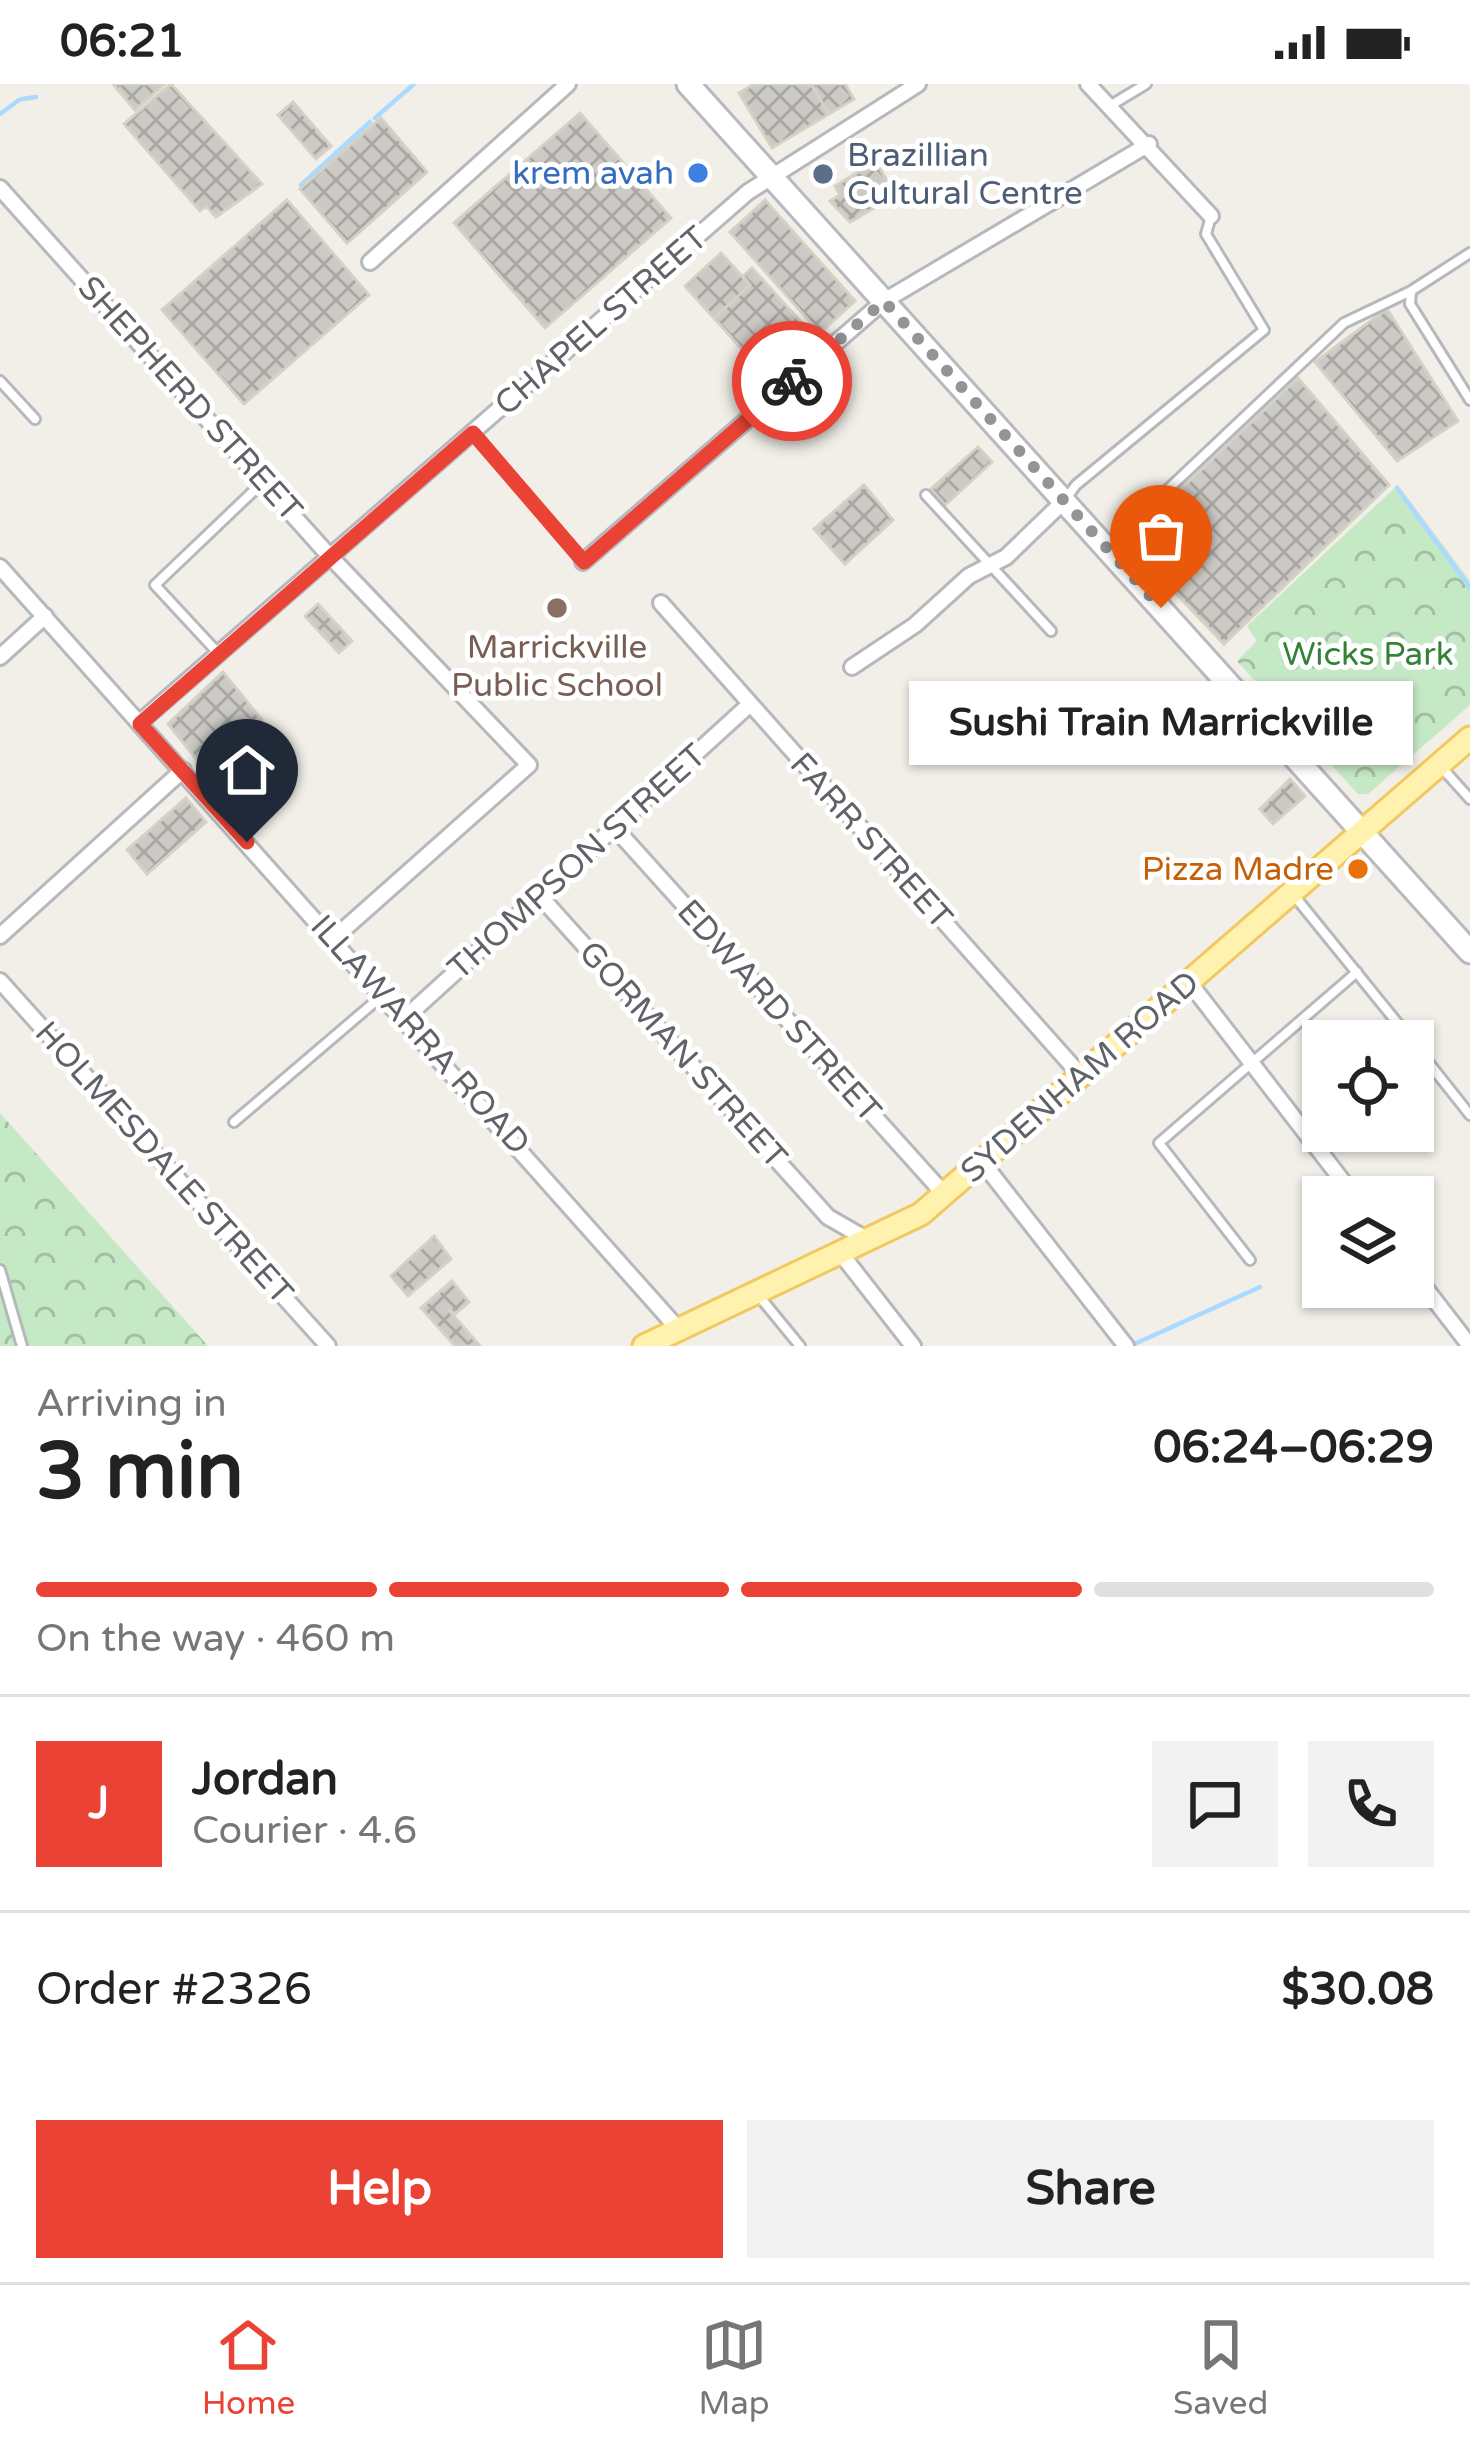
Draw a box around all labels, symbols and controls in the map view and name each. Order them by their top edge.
text: 06:21 [60,15,185,69]
place label: Brazillian Cultural Centre [847,136,1083,213]
place label: krem avah [512,154,674,193]
marker: krem avah [685,160,711,186]
marker: Brazillian Cultural Centre [810,161,836,187]
street label: CHAPEL STREET [487,218,715,424]
street label: SHEPHERD STREET [70,268,310,530]
courier [732,321,852,441]
icon: bike [759,348,825,414]
pin [1110,485,1212,608]
icon: bag [1128,503,1194,569]
marker: Marrickville Public School [544,595,570,621]
place label: Marrickville Public School [451,628,663,705]
park label: Wicks Park [1282,635,1454,674]
callout: Sushi Train Marrickville [909,680,1413,764]
text: Sushi Train Marrickville [949,699,1373,746]
pin [196,719,298,842]
street label: THOMPSON STREET [440,736,714,988]
icon: home [214,737,280,803]
street label: FARR STREET [782,745,960,937]
place label: Pizza Madre [1142,850,1334,889]
marker: Pizza Madre [1345,856,1371,882]
street label: EDWARD STREET [669,892,889,1130]
street label: ILLAWARRA ROAD [302,907,538,1163]
street label: GORMAN STREET [571,934,795,1176]
street label: SYDENHAM ROAD [953,963,1207,1191]
street label: HOLMESDALE STREET [27,1014,301,1312]
map controls [1302,1020,1434,1308]
button: locate [1302,1020,1434,1152]
button: layers [1302,1176,1434,1308]
text: Arriving in [36,1380,227,1427]
text: 06:24–06:29 [1153,1421,1434,1475]
text: 3 min [36,1425,244,1519]
text: On the way · 460 m [36,1615,395,1662]
button: chat [1152,1741,1278,1867]
button: phone [1308,1741,1434,1867]
text: Jordan [192,1753,338,1807]
text: J [89,1777,109,1831]
text: Courier · 4.6 [192,1807,417,1854]
text: Order #2326 [36,1963,312,2017]
text: $30.08 [1282,1963,1434,2017]
button: Help [36,2120,723,2258]
button: Share [747,2120,1434,2258]
tab: Home [202,2312,295,2423]
tab: Map [698,2312,770,2423]
tab: Saved [1173,2312,1268,2423]

